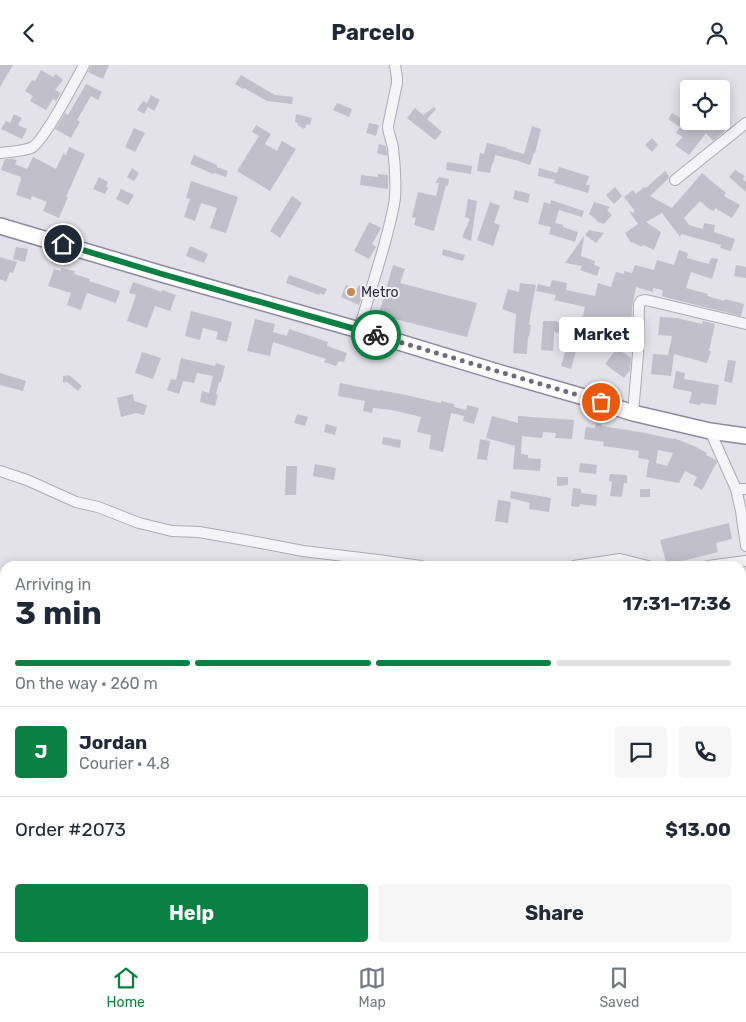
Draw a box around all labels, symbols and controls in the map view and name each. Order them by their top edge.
icon: back [15,19,43,47]
text: Parcelo [331,19,415,46]
icon: person [703,19,731,47]
map controls [680,80,730,130]
button: locate [680,80,730,130]
pin [42,223,84,265]
icon: home [49,230,77,258]
place label: Metro [361,284,399,301]
marker: Metro [345,286,357,298]
courier [351,310,401,360]
callout: Market [558,317,644,352]
icon: bike [362,321,390,349]
text: Market [574,325,629,344]
pin [580,381,622,423]
icon: bag [587,388,615,416]
text: Arriving in [15,575,91,594]
text: 17:31–17:36 [622,592,731,615]
text: 3 min [15,594,102,632]
text: On the way · 260 m [15,674,158,693]
button: chat [615,726,667,778]
button: phone [679,726,731,778]
text: Jordan [79,731,147,754]
text: J [35,740,47,763]
text: Courier · 4.8 [79,754,170,773]
text: Order #2073 [15,818,126,841]
text: $13.00 [665,818,731,841]
button: Help [15,884,368,942]
button: Share [378,884,731,942]
tab: Home [107,964,145,1011]
tab: Map [358,964,386,1011]
tab: Saved [599,964,639,1011]

